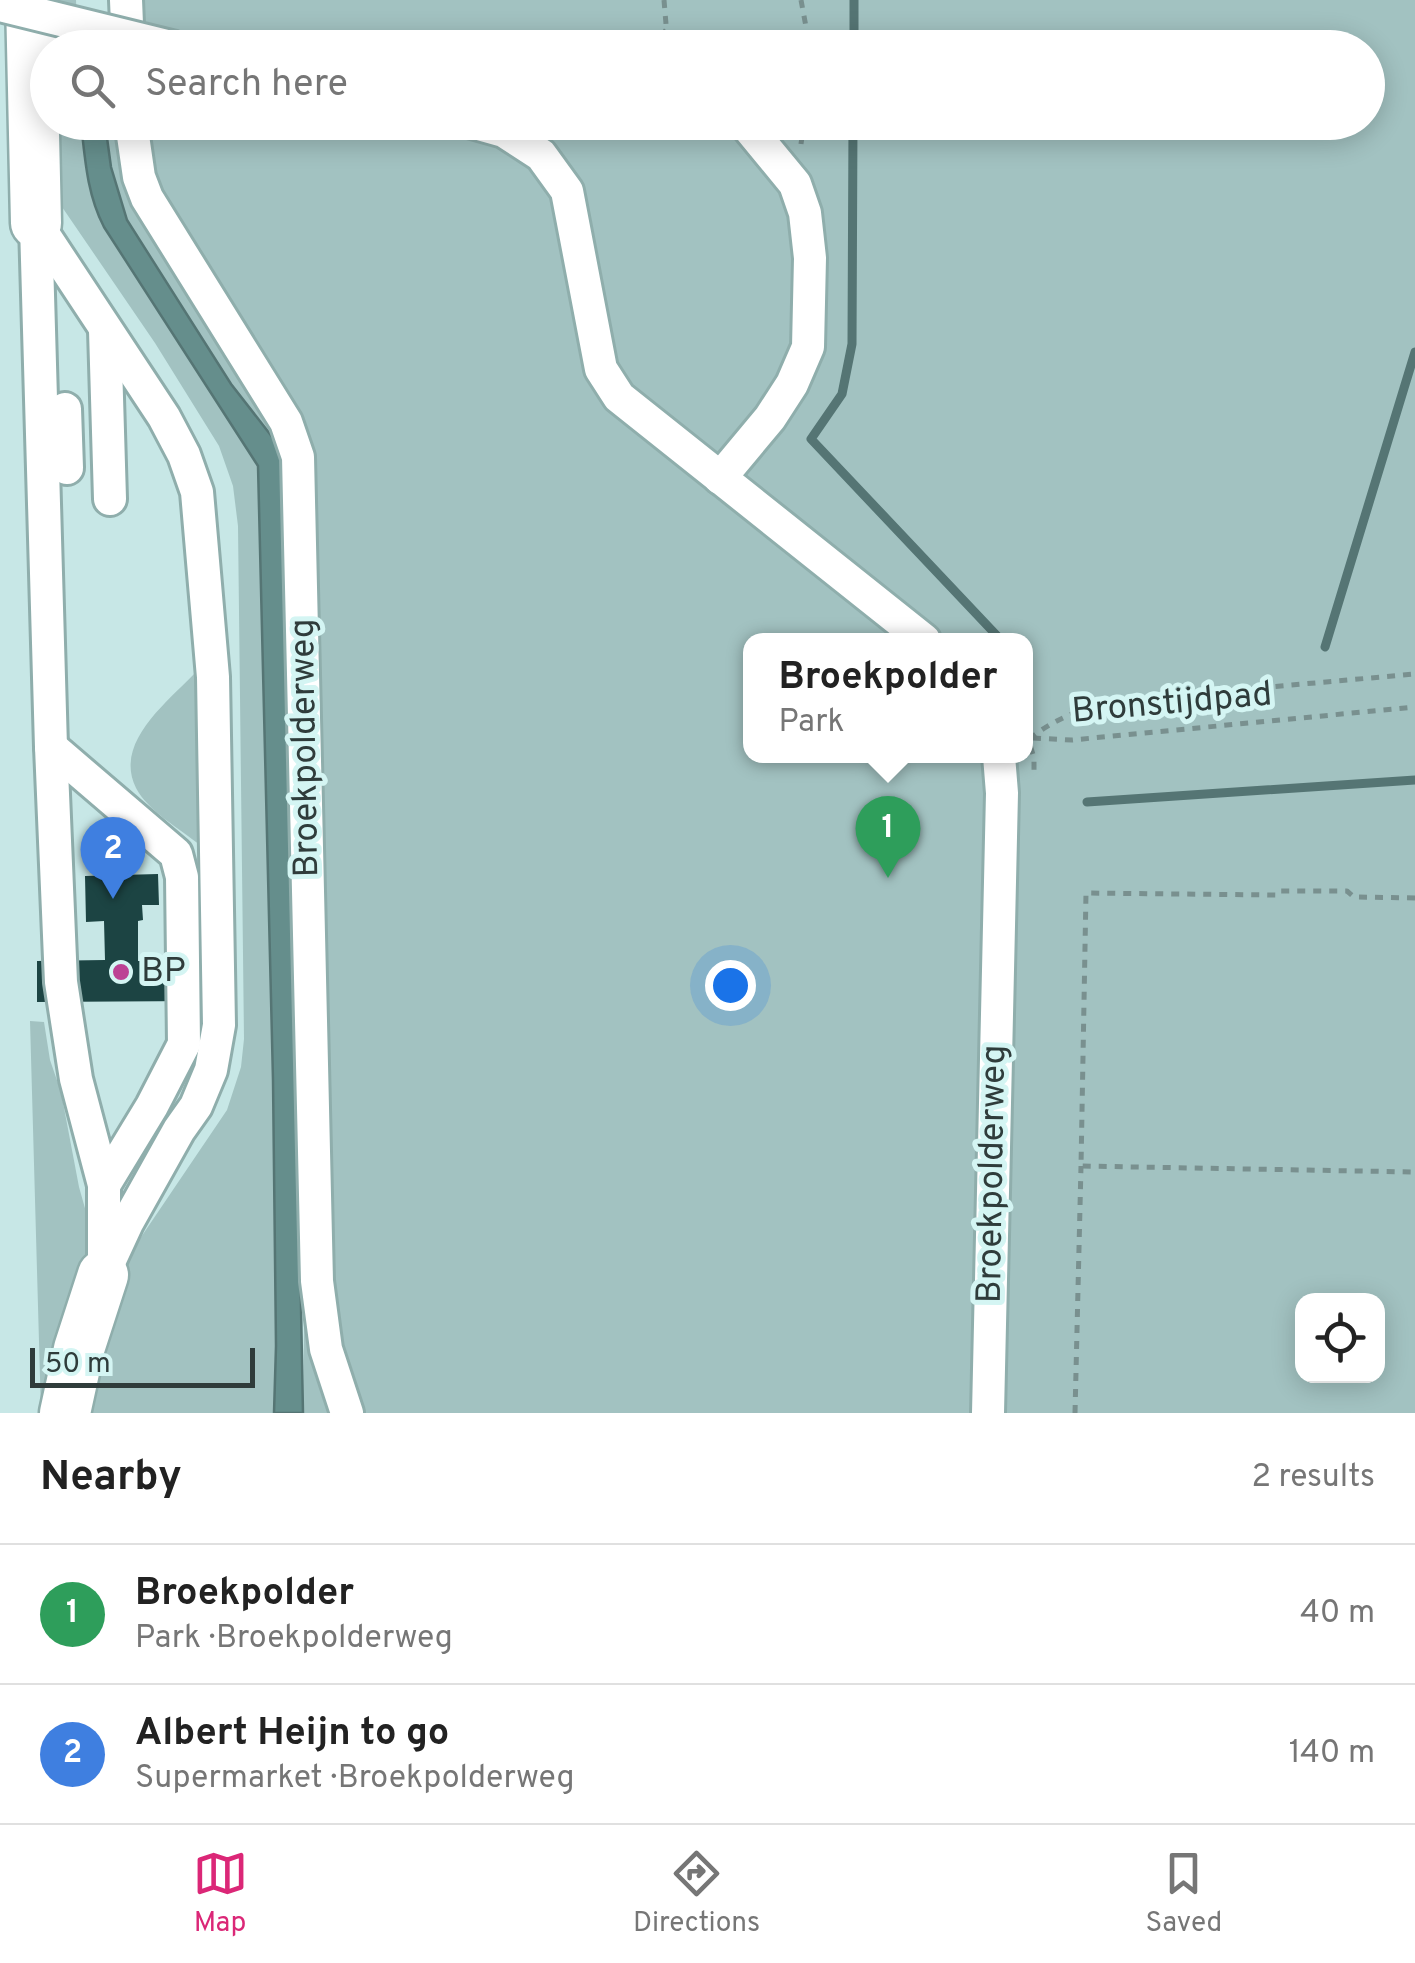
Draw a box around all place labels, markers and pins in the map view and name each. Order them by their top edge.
pin: 1 [856,796,920,878]
pin: 2 [80,816,146,899]
place label: BP [141,950,186,994]
marker: BP [110,961,132,983]

